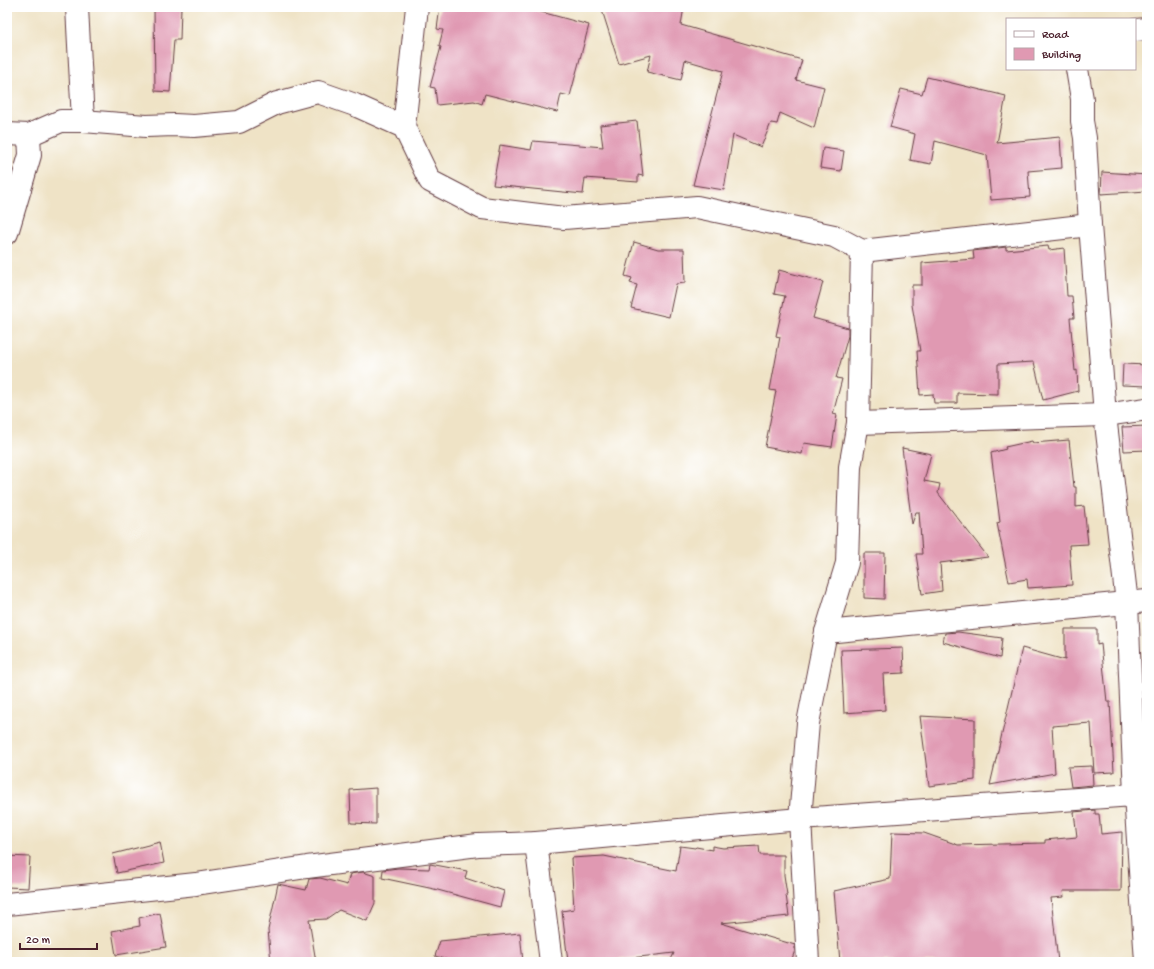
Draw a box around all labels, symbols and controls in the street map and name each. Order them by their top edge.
legend [1006,18,1136,70]
text: Road [1042,29,1069,43]
text: Building [1041,49,1081,63]
scale bar [20,925,97,951]
text: 20 m [26,934,51,948]

